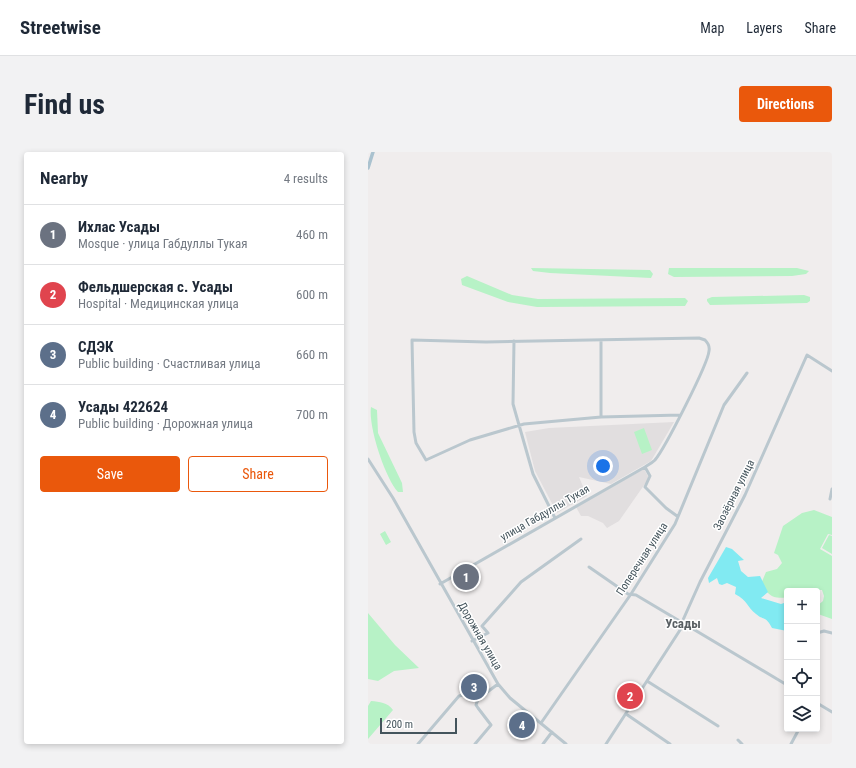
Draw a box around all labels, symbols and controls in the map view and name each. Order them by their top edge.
text: Streetwise [20,16,101,39]
text: Map [700,20,724,36]
text: Layers [746,20,783,36]
text: Share [805,20,836,36]
button: Directions [739,86,832,122]
text: Find us [24,88,105,121]
text: Nearby [40,168,88,188]
text: 4 results [284,171,328,186]
text: Ихлас Усады [78,218,160,236]
text: 1 [50,227,56,242]
text: 460 m [296,227,328,242]
text: Mosque · улица Габдуллы Тукая [78,236,248,251]
text: Фельдшерская с. Усады [78,278,233,296]
text: 2 [50,287,56,302]
text: 600 m [296,287,328,302]
text: Hospital · Медицинская улица [78,296,239,311]
text: СДЭК [78,338,113,356]
text: 3 [50,347,56,362]
text: 660 m [296,347,328,362]
text: Public building · Счастливая улица [78,356,260,371]
text: Усады 422624 [78,398,168,416]
text: 4 [50,407,56,422]
text: 700 m [296,407,328,422]
text: Public building · Дорожная улица [78,416,253,431]
button: Save [40,456,180,492]
button: Share [188,456,328,492]
your location [593,456,613,476]
street label: Заозёрная улица [711,458,757,532]
street label: улица Габдуллы Тукая [498,482,592,544]
street label: Поперечная улица [614,520,670,598]
pin: 1 [453,562,479,592]
map controls [784,588,820,732]
button: + [784,588,820,624]
street label: Дорожная улица [455,600,505,672]
district label: Усады [665,616,701,631]
button: − [784,624,820,660]
button: locate [784,660,820,696]
pin: 3 [461,672,487,702]
pin: 2 [617,681,643,711]
button: layers [784,696,820,732]
pin: 4 [509,710,535,740]
scale bar [380,716,457,735]
text: 200 m [386,718,413,731]

